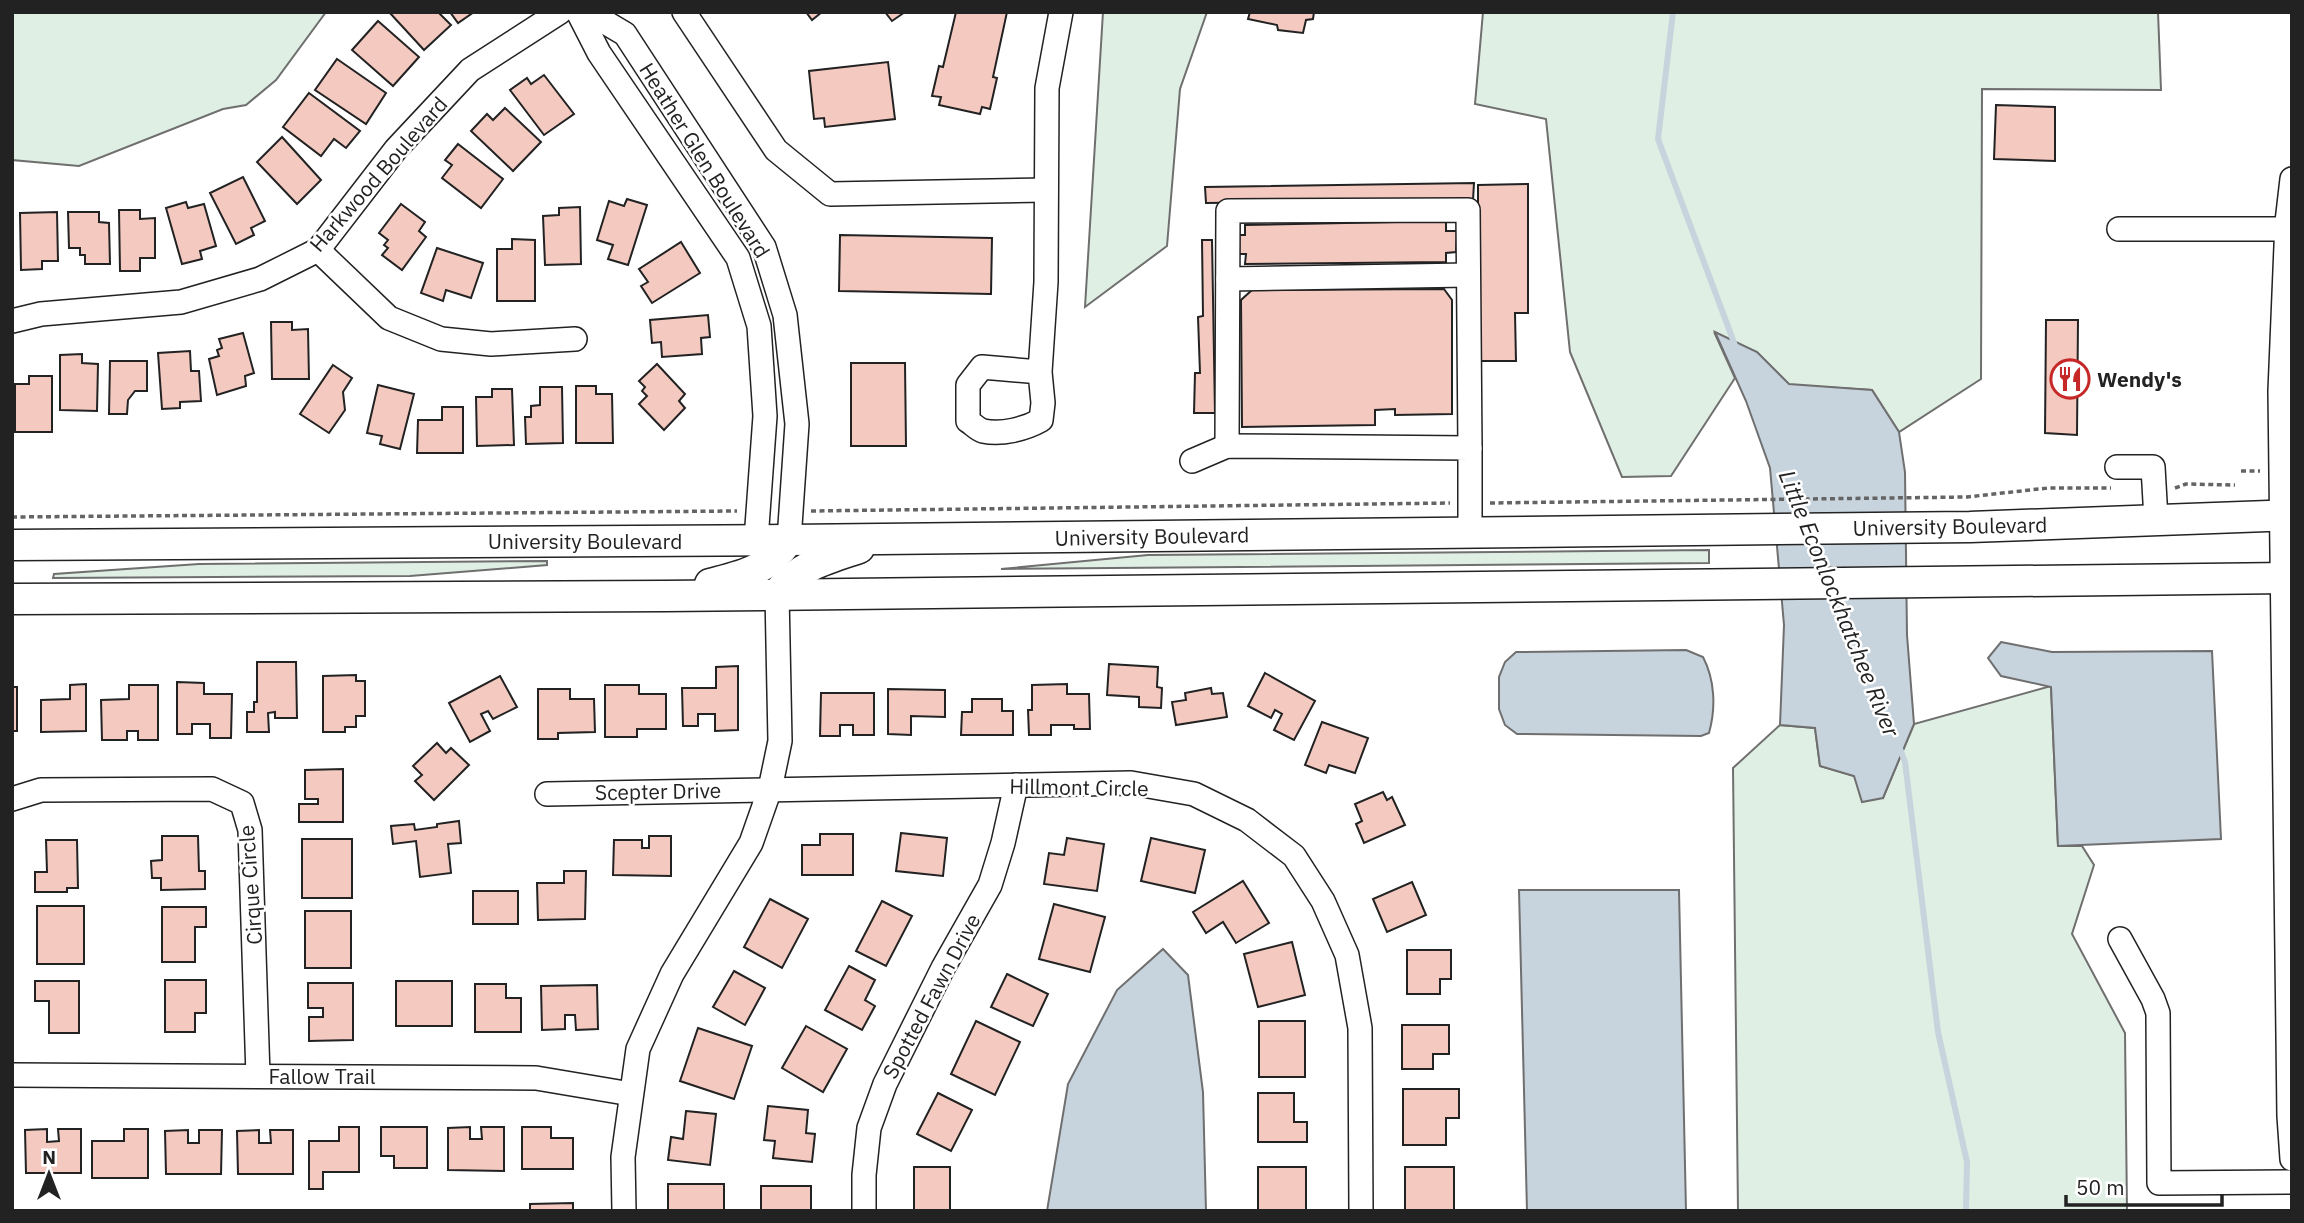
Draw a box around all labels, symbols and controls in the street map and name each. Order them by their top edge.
street label: Heather Glen Boulevard [633,57,777,263]
street label: Harkwood Boulevard [303,90,453,258]
restaurant icon: Wendy's [2049,358,2091,400]
place label: Wendy's [2097,365,2182,393]
water label: Little Econlockhatchee River [1773,465,1907,741]
street label: University Boulevard [1852,510,2048,542]
street label: University Boulevard [1054,520,1250,552]
street label: University Boulevard [488,527,682,555]
street label: Hillmont Circle [1009,772,1149,802]
street label: Scepter Drive [595,776,721,806]
street label: Cirque Circle [232,824,268,946]
street label: Spotted Fawn Drive [876,909,986,1083]
street label: Fallow Trail [268,1062,376,1090]
north arrow [14,1139,84,1209]
text: N [42,1145,56,1169]
scale bar [2066,1164,2222,1208]
text: 50 m [2076,1173,2125,1201]

